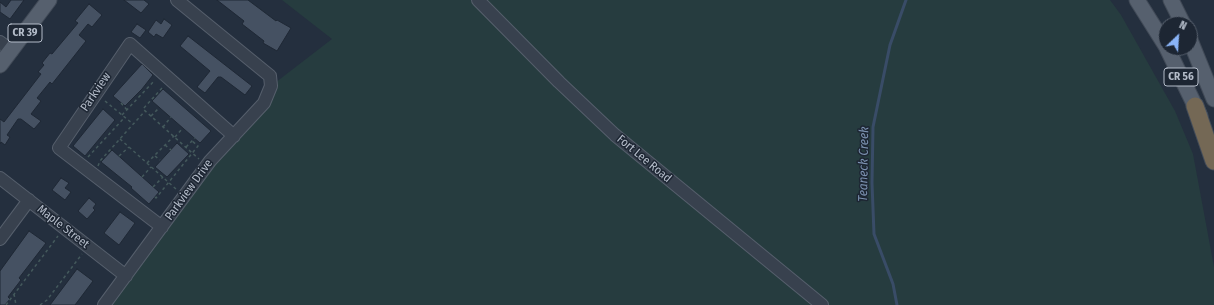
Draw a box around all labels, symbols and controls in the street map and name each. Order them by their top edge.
north arrow [1158,16,1198,56]
text: N [1177,18,1189,33]
road number: CR 39 [8,24,42,42]
road number: CR 56 [1164,68,1198,86]
street label: Parkview [78,70,114,114]
water label: Teaneck Creek [856,126,872,202]
street label: Fort Lee Road [614,132,674,186]
street label: Parkview Drive [162,157,216,223]
street label: Maple Street [34,202,92,252]

